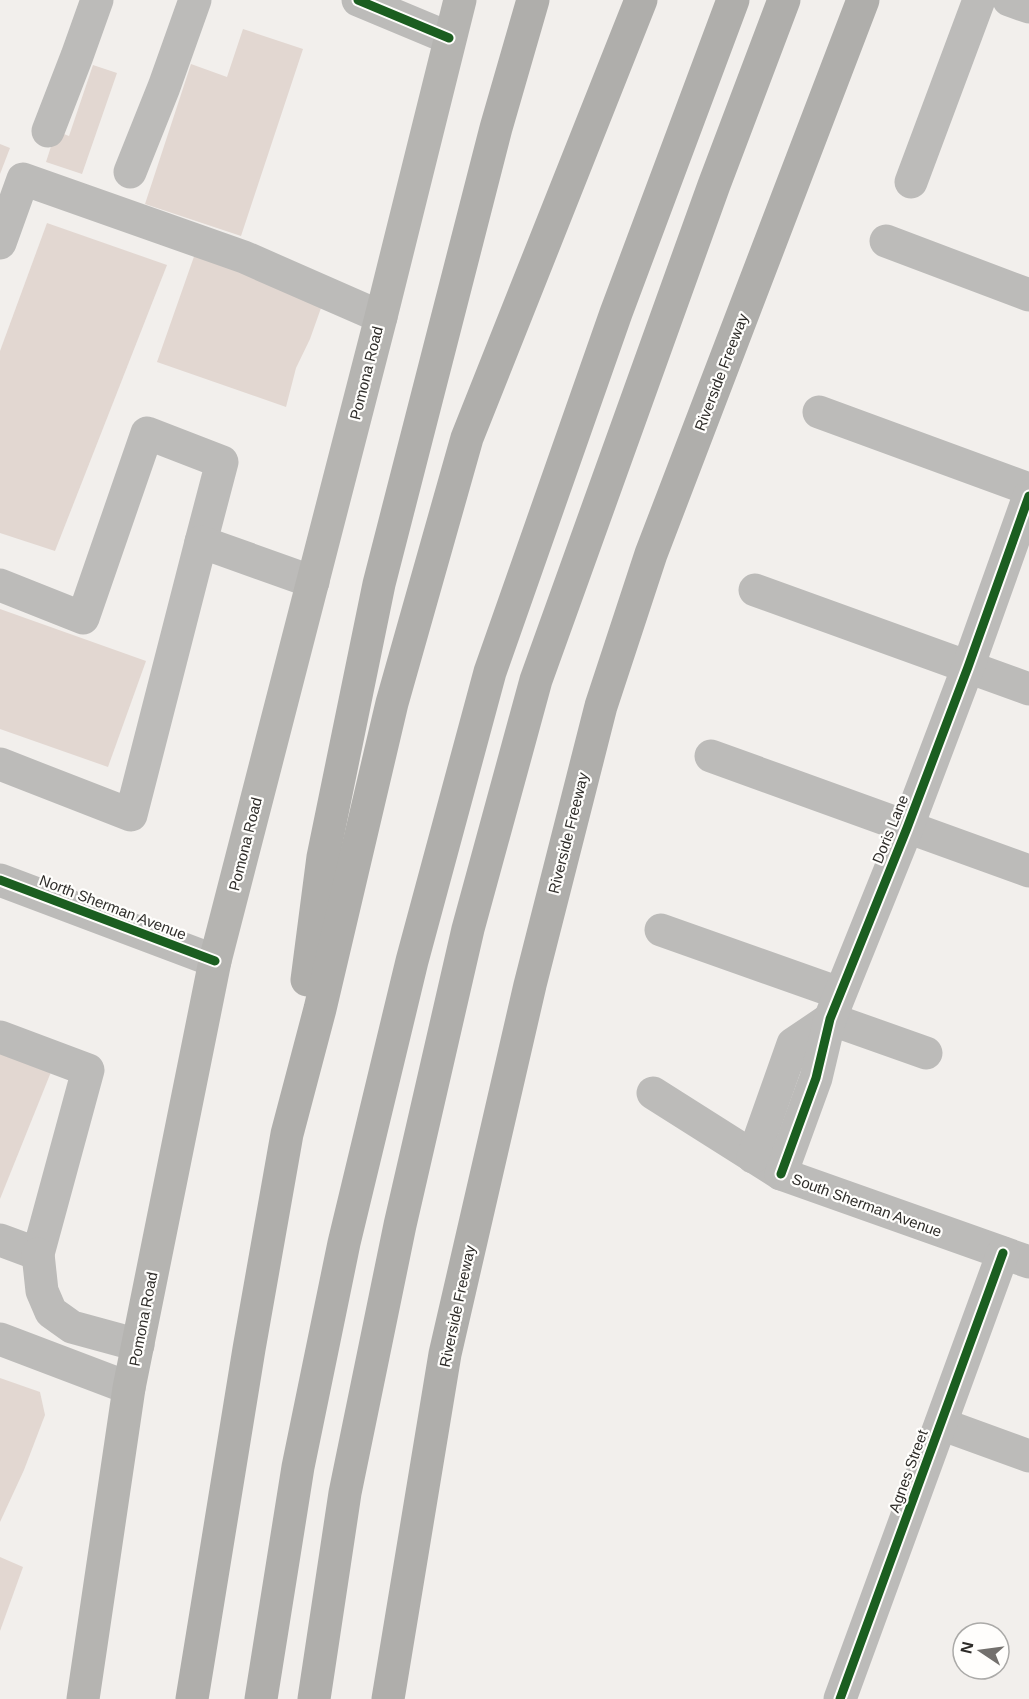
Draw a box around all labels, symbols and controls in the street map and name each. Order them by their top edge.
street label: Riverside Freeway [691,311,751,433]
street label: Pomona Road [346,324,386,422]
street label: Riverside Freeway [545,770,591,895]
street label: Doris Lane [869,792,911,866]
street label: Pomona Road [225,795,265,893]
street label: North Sherman Avenue [37,871,189,943]
street label: South Sherman Avenue [790,1170,944,1240]
street label: Riverside Freeway [436,1243,478,1369]
street label: Pomona Road [126,1270,160,1368]
street label: Agnes Street [885,1427,931,1515]
north arrow [951,1621,1011,1681]
text: N [957,1640,976,1655]

